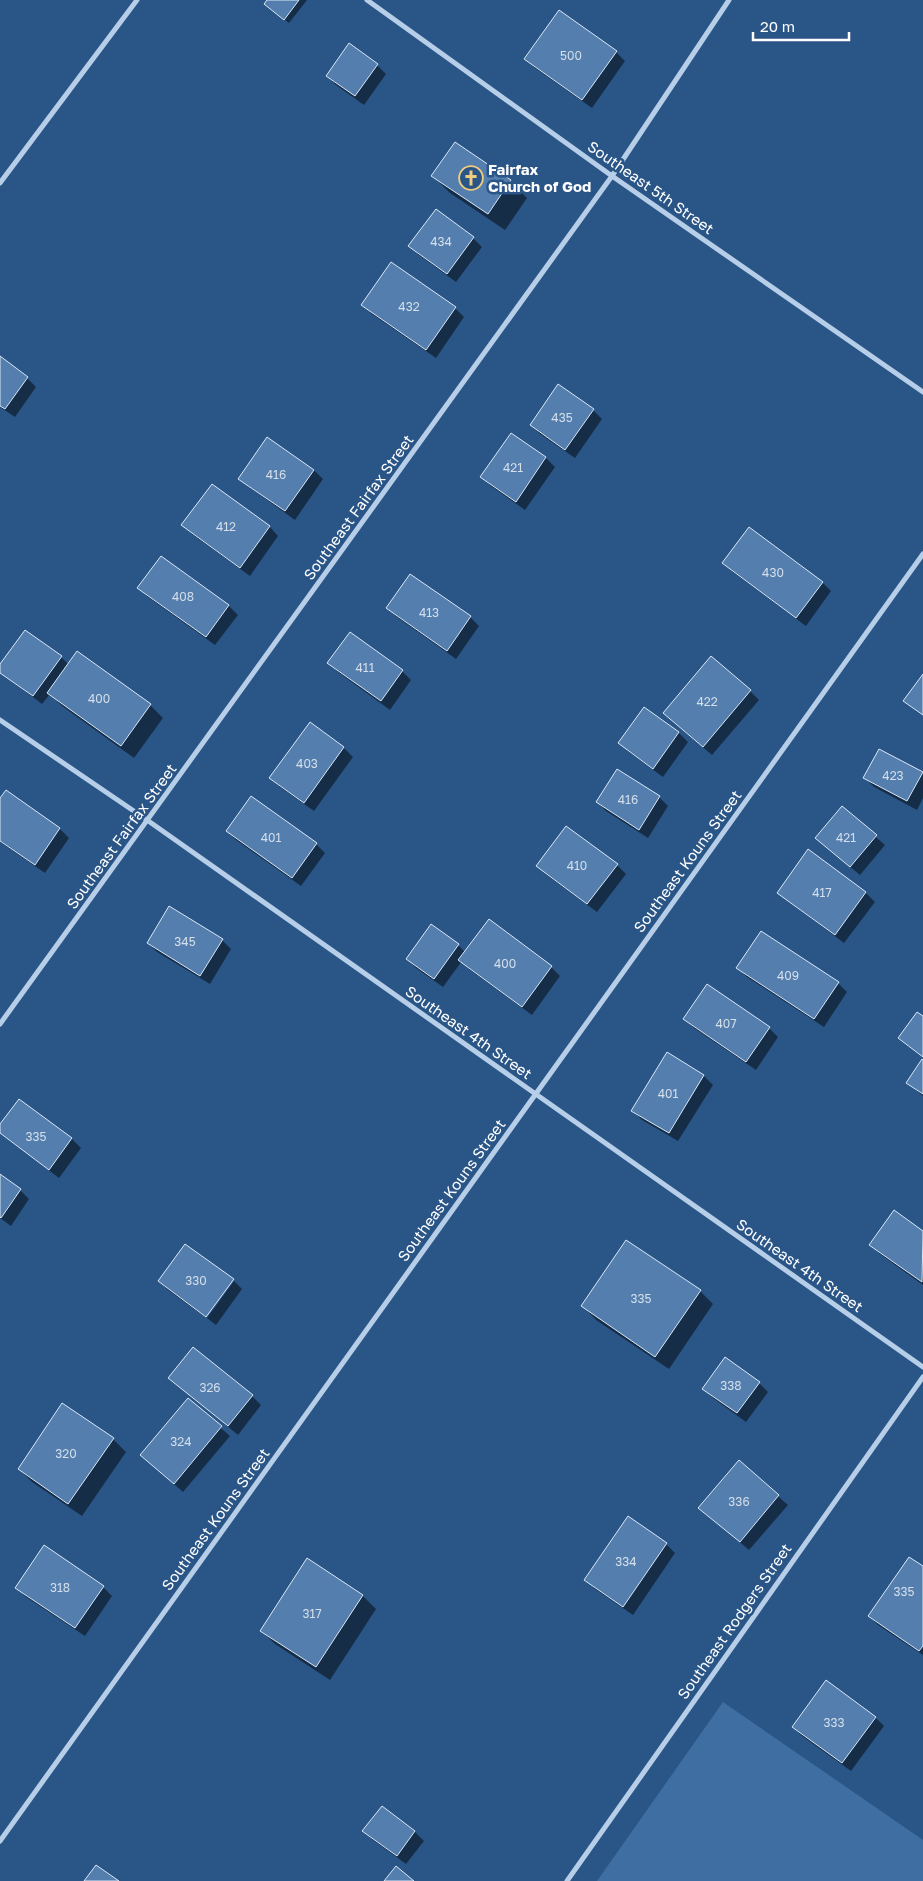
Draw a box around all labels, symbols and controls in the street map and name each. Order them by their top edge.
scale bar [753,10,849,42]
text: 20 m [760,17,795,35]
house number: 500 [560,48,582,63]
street label: Southeast 5th Street [584,137,718,237]
place label: Fairfax Church of God [488,160,591,195]
church icon: Fairfax Church of God [458,165,484,191]
house number: 434 [430,234,452,249]
house number: 432 [398,299,420,314]
house number: 435 [551,410,573,425]
street label: Southeast Fairfax Street [299,431,417,583]
house number: 421 [503,460,523,475]
house number: 416 [266,467,286,482]
house number: 412 [216,519,236,534]
house number: 430 [762,565,784,580]
house number: 408 [172,589,194,604]
house number: 413 [419,605,439,620]
house number: 411 [356,660,375,675]
house number: 400 [88,691,110,706]
house number: 422 [696,694,718,709]
house number: 403 [296,756,318,771]
street label: Southeast Fairfax Street [62,760,180,912]
house number: 423 [882,768,904,783]
street label: Southeast Kouns Street [629,786,745,936]
house number: 416 [618,792,638,807]
house number: 401 [261,830,281,845]
house number: 421 [836,830,856,845]
house number: 410 [567,858,587,873]
house number: 417 [812,885,832,900]
house number: 345 [174,934,196,949]
house number: 400 [494,956,516,971]
house number: 409 [777,968,799,983]
street label: Southeast 4th Street [402,982,536,1082]
house number: 407 [715,1016,737,1031]
house number: 401 [658,1086,678,1101]
street label: Southeast Kouns Street [393,1115,509,1265]
house number: 335 [25,1129,47,1144]
street label: Southeast 4th Street [733,1215,867,1315]
house number: 330 [185,1273,207,1288]
house number: 335 [630,1291,652,1306]
house number: 338 [720,1378,742,1393]
house number: 326 [199,1380,221,1395]
house number: 324 [170,1434,192,1449]
street label: Southeast Kouns Street [157,1444,273,1594]
house number: 320 [55,1446,77,1461]
house number: 336 [728,1494,750,1509]
street label: Southeast Rodgers Street [673,1540,795,1702]
house number: 334 [615,1554,637,1569]
house number: 318 [50,1580,70,1595]
house number: 335 [893,1584,915,1599]
house number: 317 [302,1606,322,1621]
house number: 333 [823,1715,845,1730]

